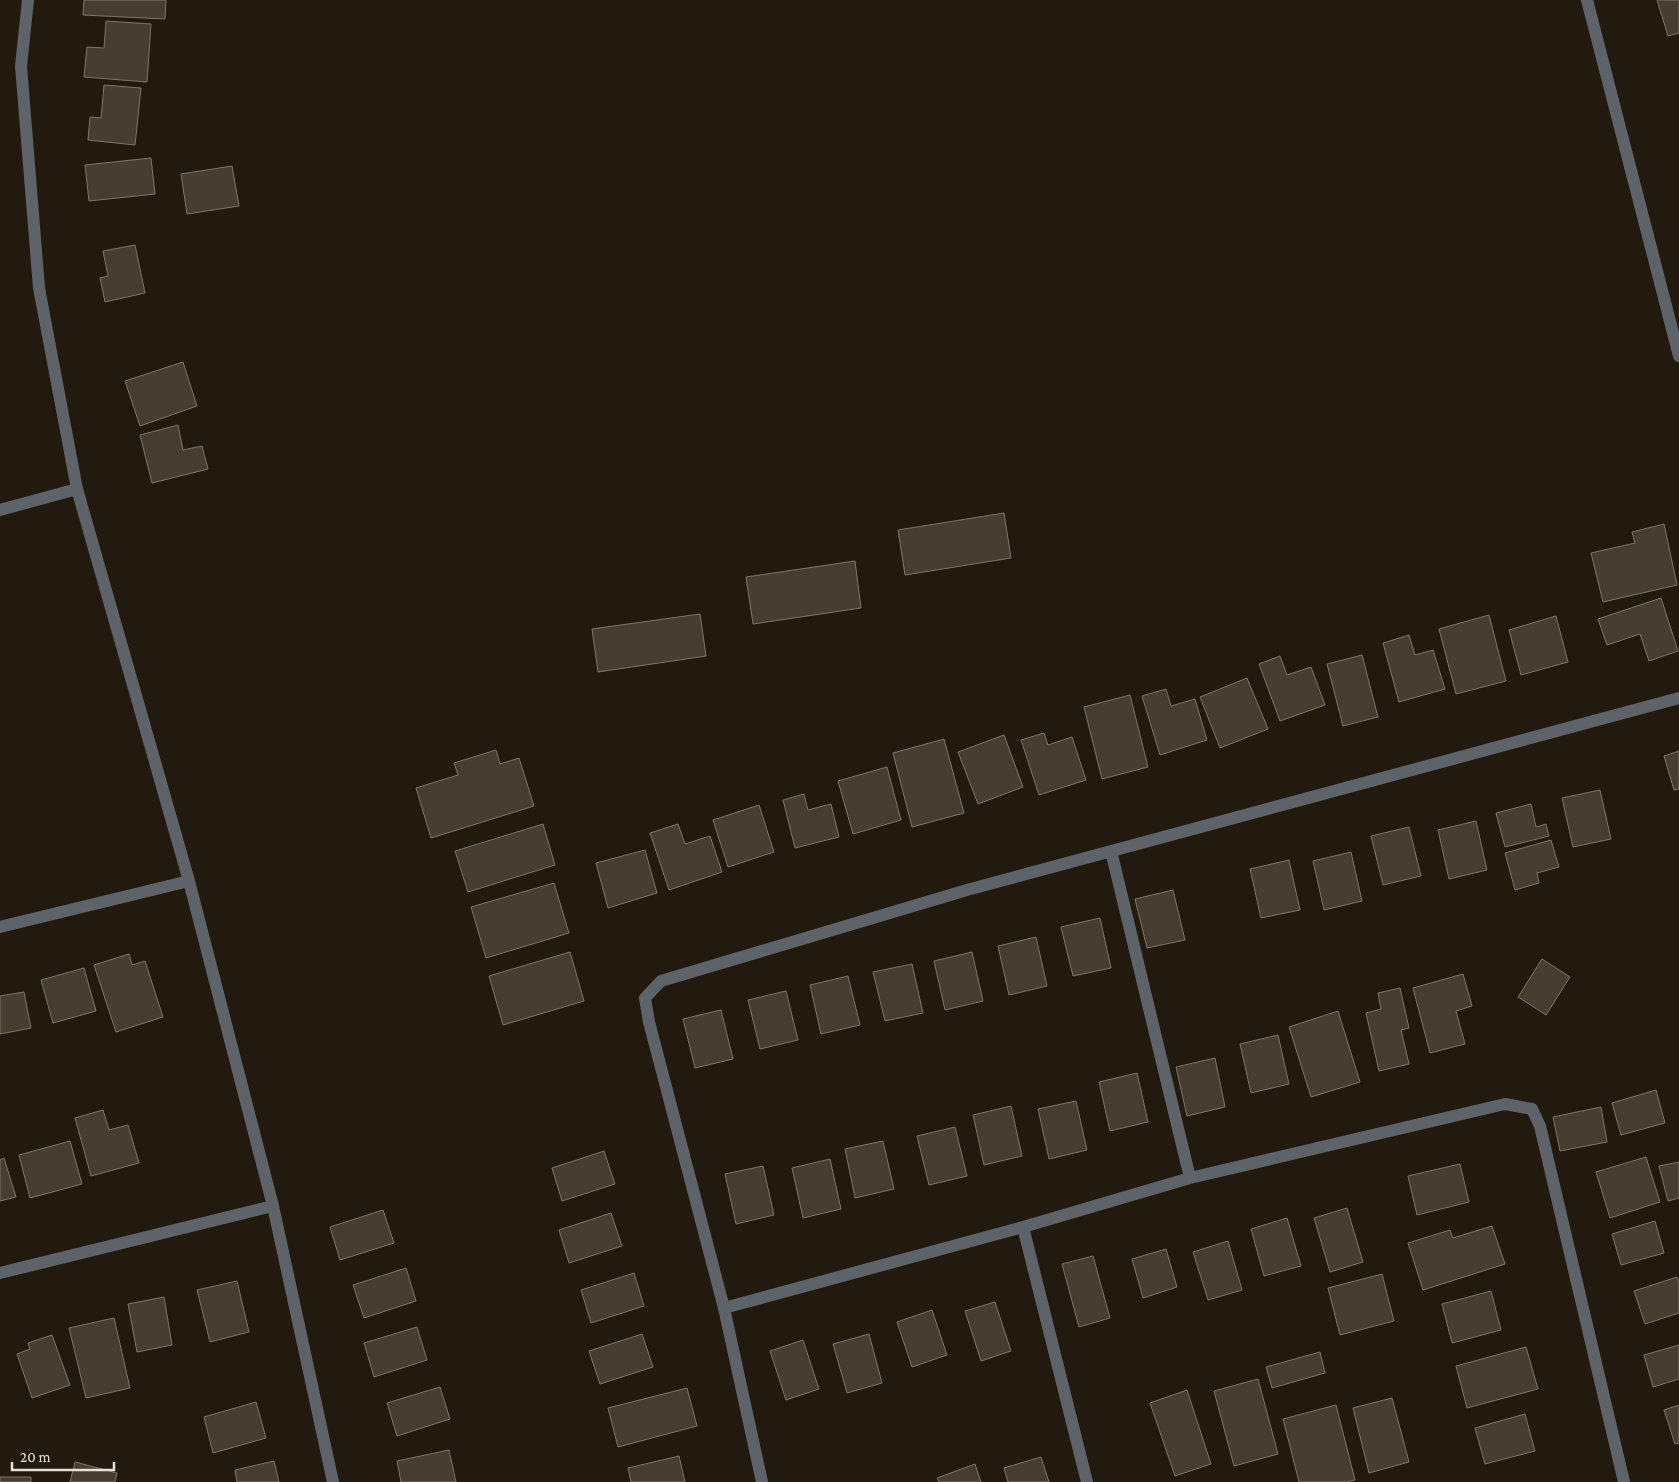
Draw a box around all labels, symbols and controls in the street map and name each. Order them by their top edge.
scale bar [12,1440,115,1472]
text: 20 m [20,1449,51,1465]

